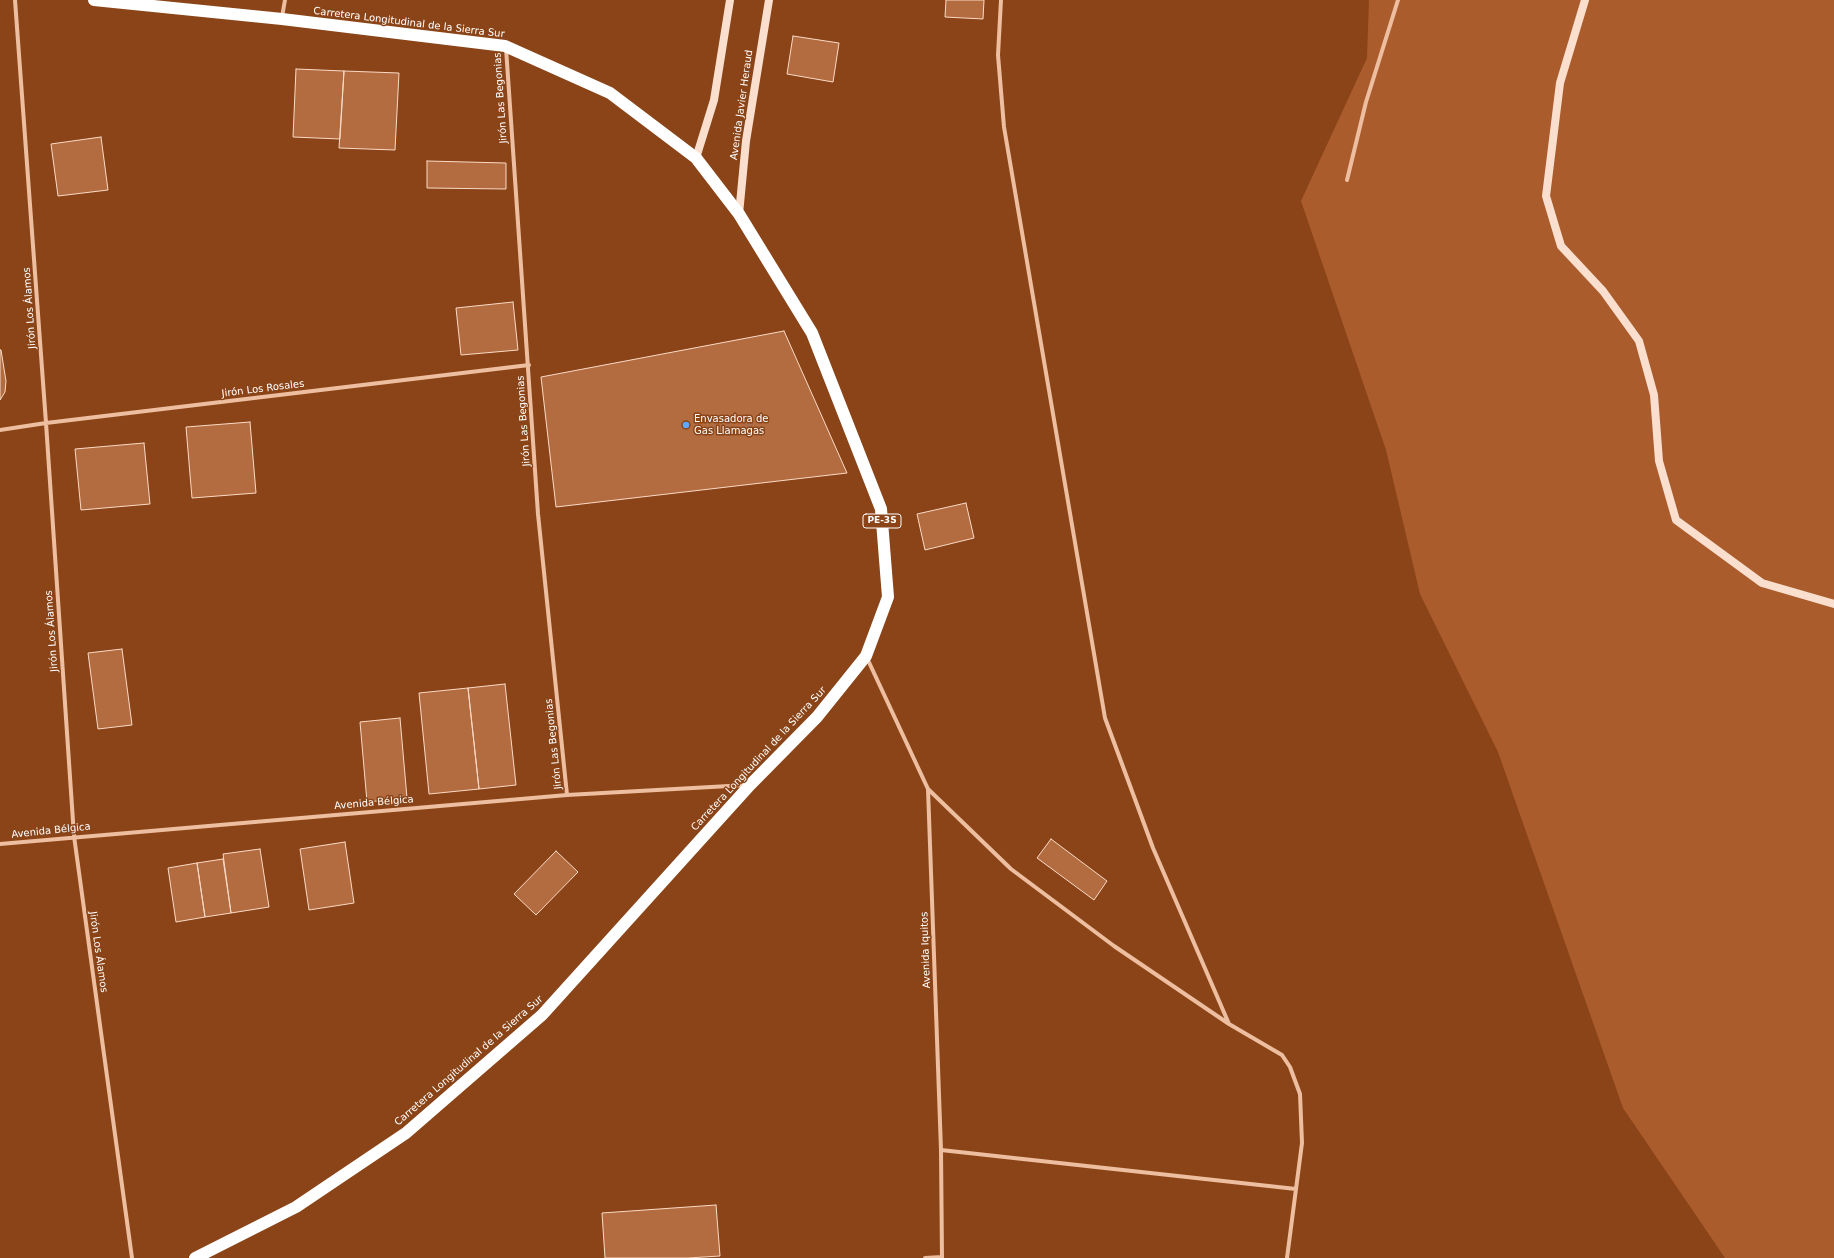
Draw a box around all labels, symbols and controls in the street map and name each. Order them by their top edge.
street label: Carretera Longitudinal de la Sierra Sur [313,5,505,41]
street label: Avenida Javier Heraud [728,49,756,161]
street label: Jirón Las Begonias [492,52,510,144]
street label: Jirón Los Álamos [21,267,39,349]
street label: Jirón Las Begonias [515,375,533,467]
street label: Jirón Los Rosales [221,378,305,400]
place label: Envasadora de Gas Llamagas [694,413,768,436]
marker: Envasadora de Gas Llamagas [681,420,691,430]
road number: PE-3S [863,514,901,528]
street label: Jirón Los Álamos [43,590,61,672]
street label: Carretera Longitudinal de la Sierra Sur [689,684,829,834]
street label: Jirón Las Begonias [543,698,565,790]
street label: Avenida Bélgica [334,794,414,812]
street label: Avenida Bélgica [11,821,91,841]
street label: Jirón Los Álamos [86,911,110,993]
street label: Avenida Iquitos [919,911,933,989]
street label: Carretera Longitudinal de la Sierra Sur [392,993,546,1129]

